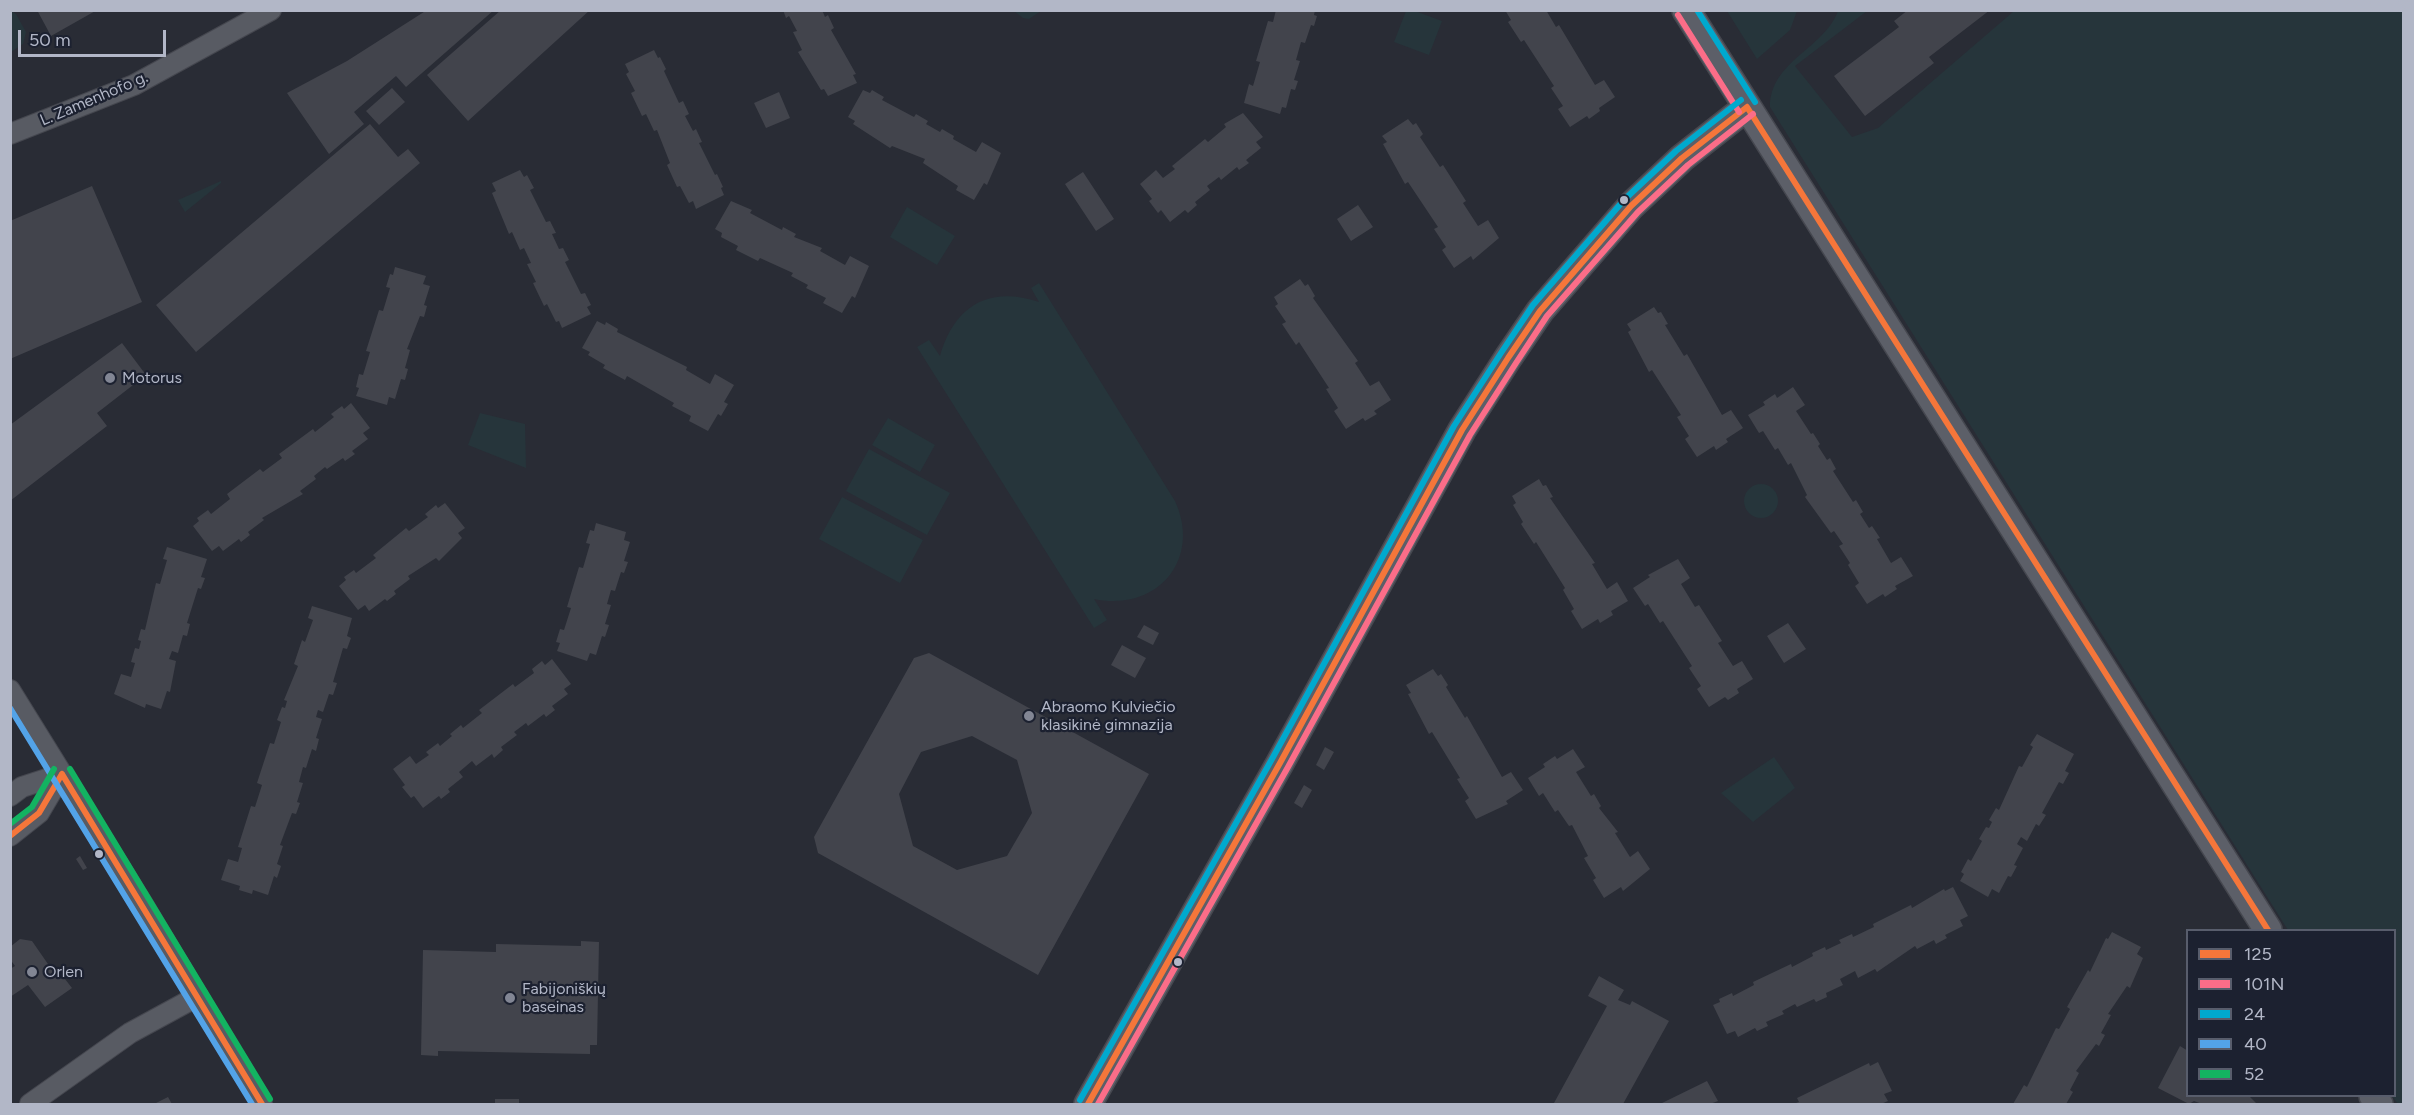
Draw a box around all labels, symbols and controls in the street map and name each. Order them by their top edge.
scale bar [21,18,170,56]
text: 50 m [29,29,71,51]
street label: L. Zamenhofo g. [37,68,151,130]
unlabelled marker [1618,194,1630,206]
place label: Motorus [122,368,182,388]
marker: Motorus [103,371,117,385]
place label: Abraomo Kulviečio klasikinė gimnazija [1041,697,1175,735]
marker: Abraomo Kulviečio klasikinė gimnazija [1022,709,1036,723]
unlabelled marker [93,848,105,860]
legend [2186,929,2396,1097]
text: 125 [2244,943,2272,965]
unlabelled marker [1172,956,1184,968]
place label: Orlen [44,962,83,982]
marker: Orlen [25,965,39,979]
text: 101N [2244,973,2284,995]
place label: Fabijoniškių baseinas [522,979,606,1017]
marker: Fabijoniškių baseinas [503,991,517,1005]
text: 24 [2244,1003,2265,1025]
text: 40 [2244,1033,2267,1055]
text: 52 [2244,1063,2264,1085]

